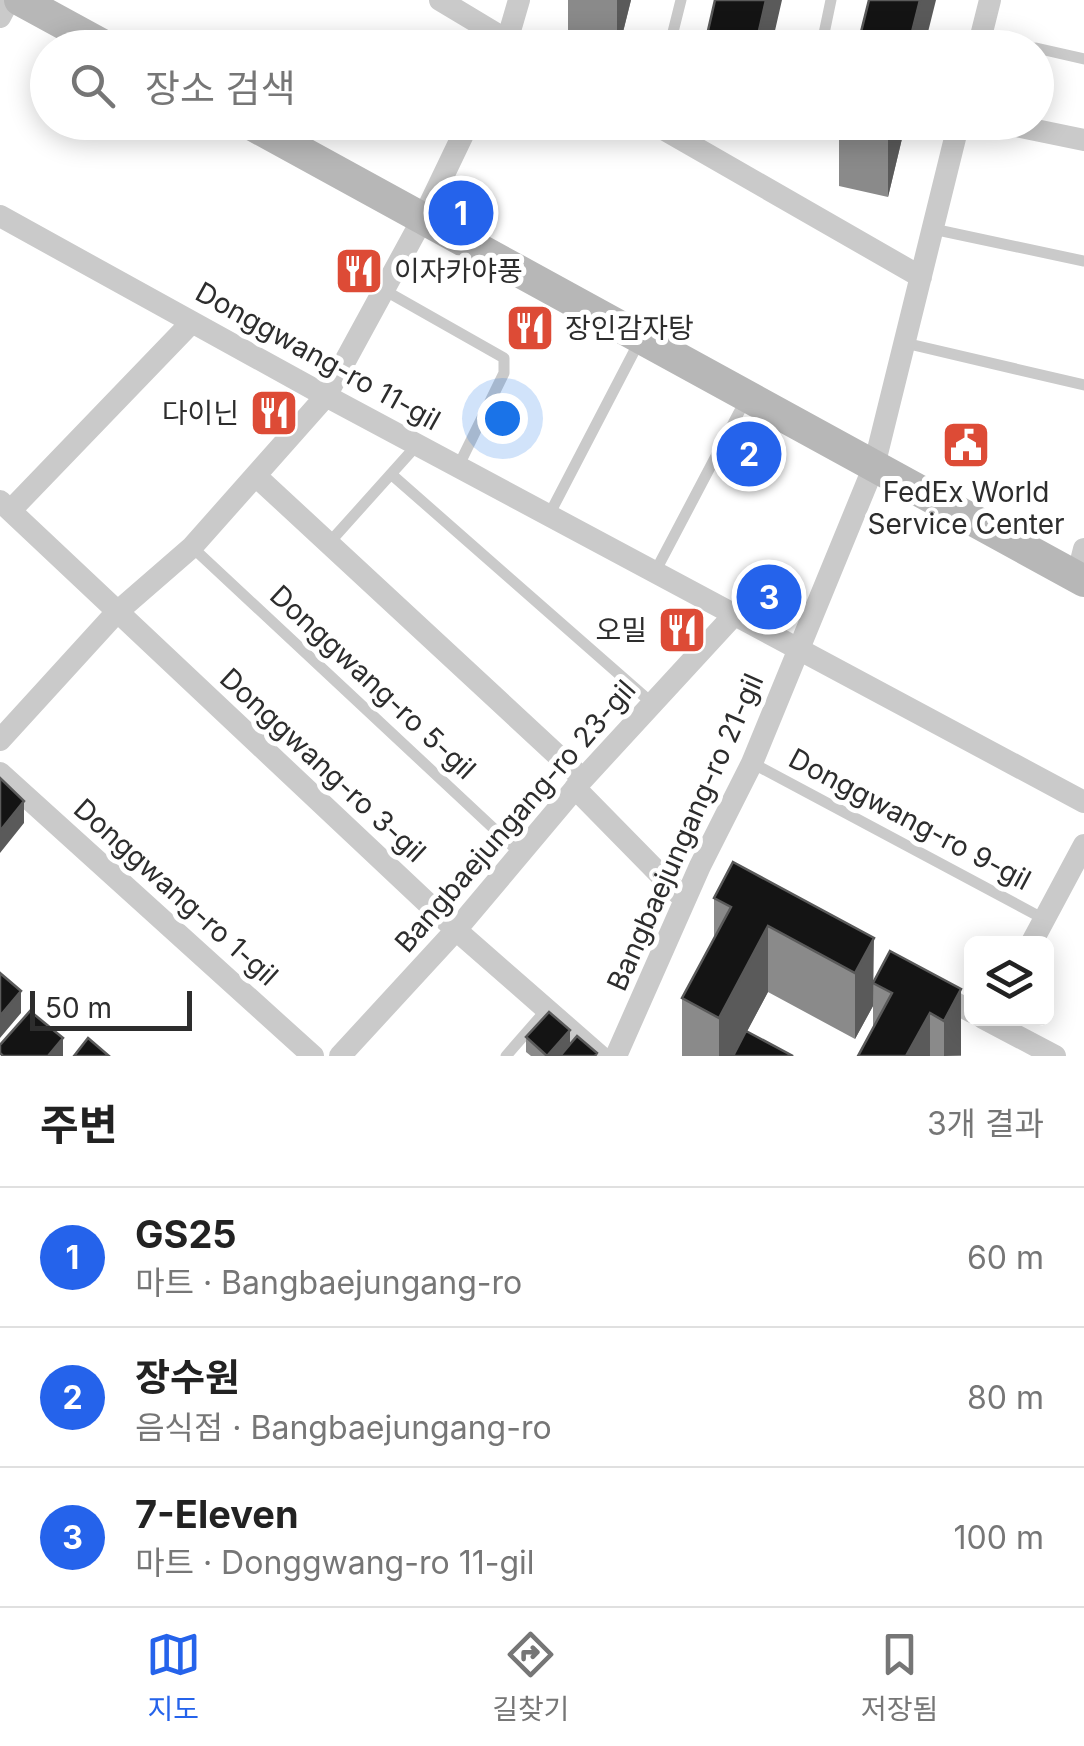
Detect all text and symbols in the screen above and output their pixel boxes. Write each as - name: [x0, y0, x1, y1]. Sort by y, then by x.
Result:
- search box: [30, 30, 1054, 140]
- icon: search: [65, 58, 120, 113]
- text: 장소 검색: [145, 65, 296, 111]
- pin: 1: [428, 176, 494, 250]
- restaurant icon: 이자카야풍: [333, 245, 385, 297]
- place label: 이자카야풍: [394, 254, 523, 288]
- street label: Donggwang-ro 11-gil: [190, 275, 446, 437]
- restaurant icon: 장인감자탕: [504, 302, 556, 354]
- place label: 장인감자탕: [565, 311, 694, 345]
- restaurant icon: 다이닌: [248, 387, 300, 439]
- your location: [477, 393, 528, 444]
- place label: 다이닌: [162, 396, 239, 430]
- pin: 2: [716, 416, 782, 492]
- public building icon: FedEx World Service Center: [940, 419, 992, 471]
- place label: FedEx World Service Center: [867, 475, 1065, 541]
- pin: 3: [736, 560, 802, 634]
- street label: Donggwang-ro 5-gil: [263, 578, 483, 786]
- restaurant icon: 오밀: [656, 604, 708, 656]
- place label: 오밀: [595, 613, 647, 647]
- street label: Donggwang-ro 3-gil: [213, 661, 433, 869]
- street label: Bangbaejungang-ro 21-gil: [600, 668, 770, 996]
- street label: Bangbaejungang-ro 23-gil: [388, 673, 642, 959]
- street label: Donggwang-ro 9-gil: [783, 741, 1037, 897]
- street label: Donggwang-ro 1-gil: [67, 791, 285, 993]
- map controls: [964, 936, 1054, 1026]
- button: layers: [964, 936, 1054, 1026]
- scale bar: [30, 986, 192, 1030]
- text: 50 m: [45, 991, 112, 1025]
- text: 주변: [40, 1099, 117, 1150]
- text: 3개 결과: [927, 1104, 1044, 1143]
- text: GS25: [135, 1211, 237, 1257]
- text: 1: [66, 1238, 79, 1277]
- text: 60 m: [967, 1238, 1044, 1277]
- text: 마트 · Bangbaejungang-ro: [135, 1263, 522, 1302]
- text: 장수원: [135, 1354, 240, 1400]
- text: 2: [62, 1378, 83, 1417]
- text: 80 m: [967, 1378, 1044, 1417]
- text: 음식점 · Bangbaejungang-ro: [135, 1408, 552, 1447]
- text: 7-Eleven: [135, 1491, 299, 1537]
- text: 3: [62, 1518, 83, 1557]
- text: 100 m: [954, 1518, 1044, 1557]
- text: 마트 · Donggwang-ro 11-gil: [135, 1543, 535, 1582]
- tab: 지도: [146, 1627, 201, 1727]
- tab: 길찾기: [492, 1627, 569, 1727]
- tab: 저장됨: [861, 1627, 938, 1727]

